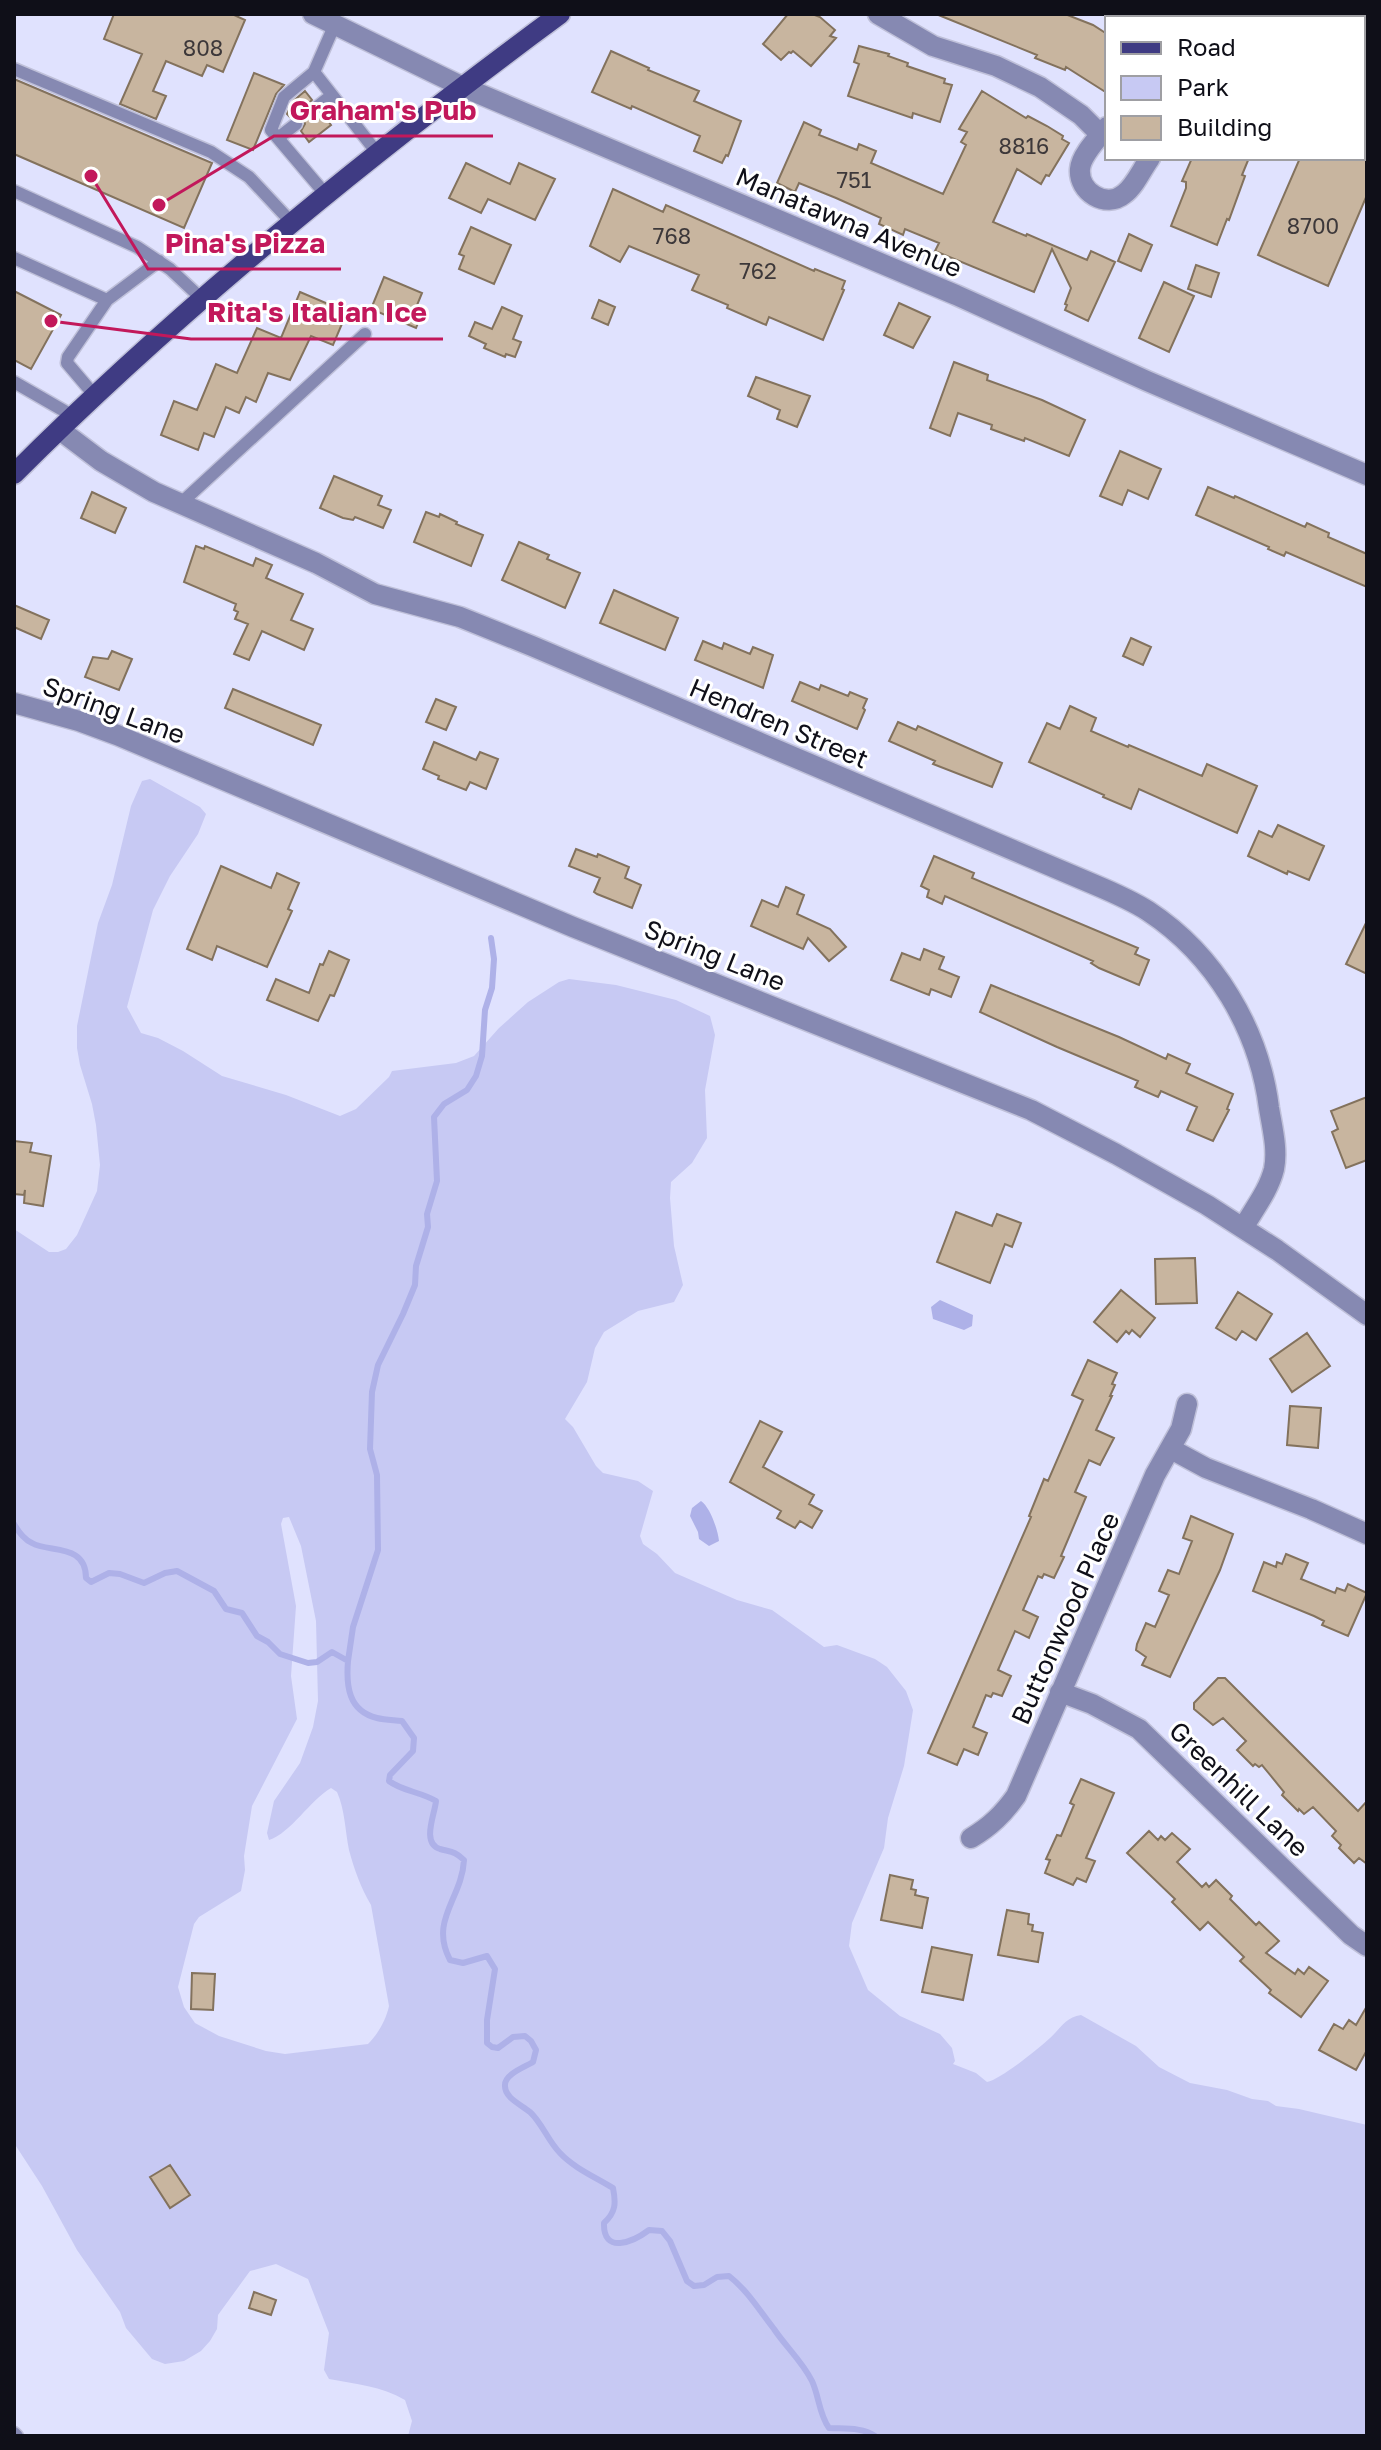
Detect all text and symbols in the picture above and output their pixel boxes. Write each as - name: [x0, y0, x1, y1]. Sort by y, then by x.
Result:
- legend: [1105, 16, 1365, 160]
- text: Road: [1177, 32, 1236, 61]
- house number: 808: [183, 34, 223, 61]
- text: Park: [1177, 72, 1229, 101]
- callout: Graham's Pub: [274, 84, 493, 136]
- text: Graham's Pub: [290, 93, 476, 126]
- text: Building: [1177, 112, 1272, 141]
- house number: 8816: [999, 132, 1049, 159]
- street label: Manatawna Avenue: [731, 160, 967, 284]
- house number: 751: [836, 166, 872, 193]
- house number: 8700: [1287, 212, 1339, 239]
- callout: Pina's Pizza: [148, 217, 341, 269]
- house number: 768: [653, 222, 691, 249]
- text: Pina's Pizza: [165, 226, 325, 259]
- house number: 762: [739, 257, 777, 284]
- callout: Rita's Italian Ice: [191, 287, 443, 339]
- text: Rita's Italian Ice: [207, 295, 427, 328]
- street label: Spring Lane: [39, 670, 189, 750]
- street label: Hendren Street: [685, 671, 873, 775]
- street label: Spring Lane: [640, 913, 790, 997]
- street label: Buttonwood Place: [1004, 1507, 1126, 1729]
- street label: Greenhill Lane: [1163, 1715, 1315, 1863]

